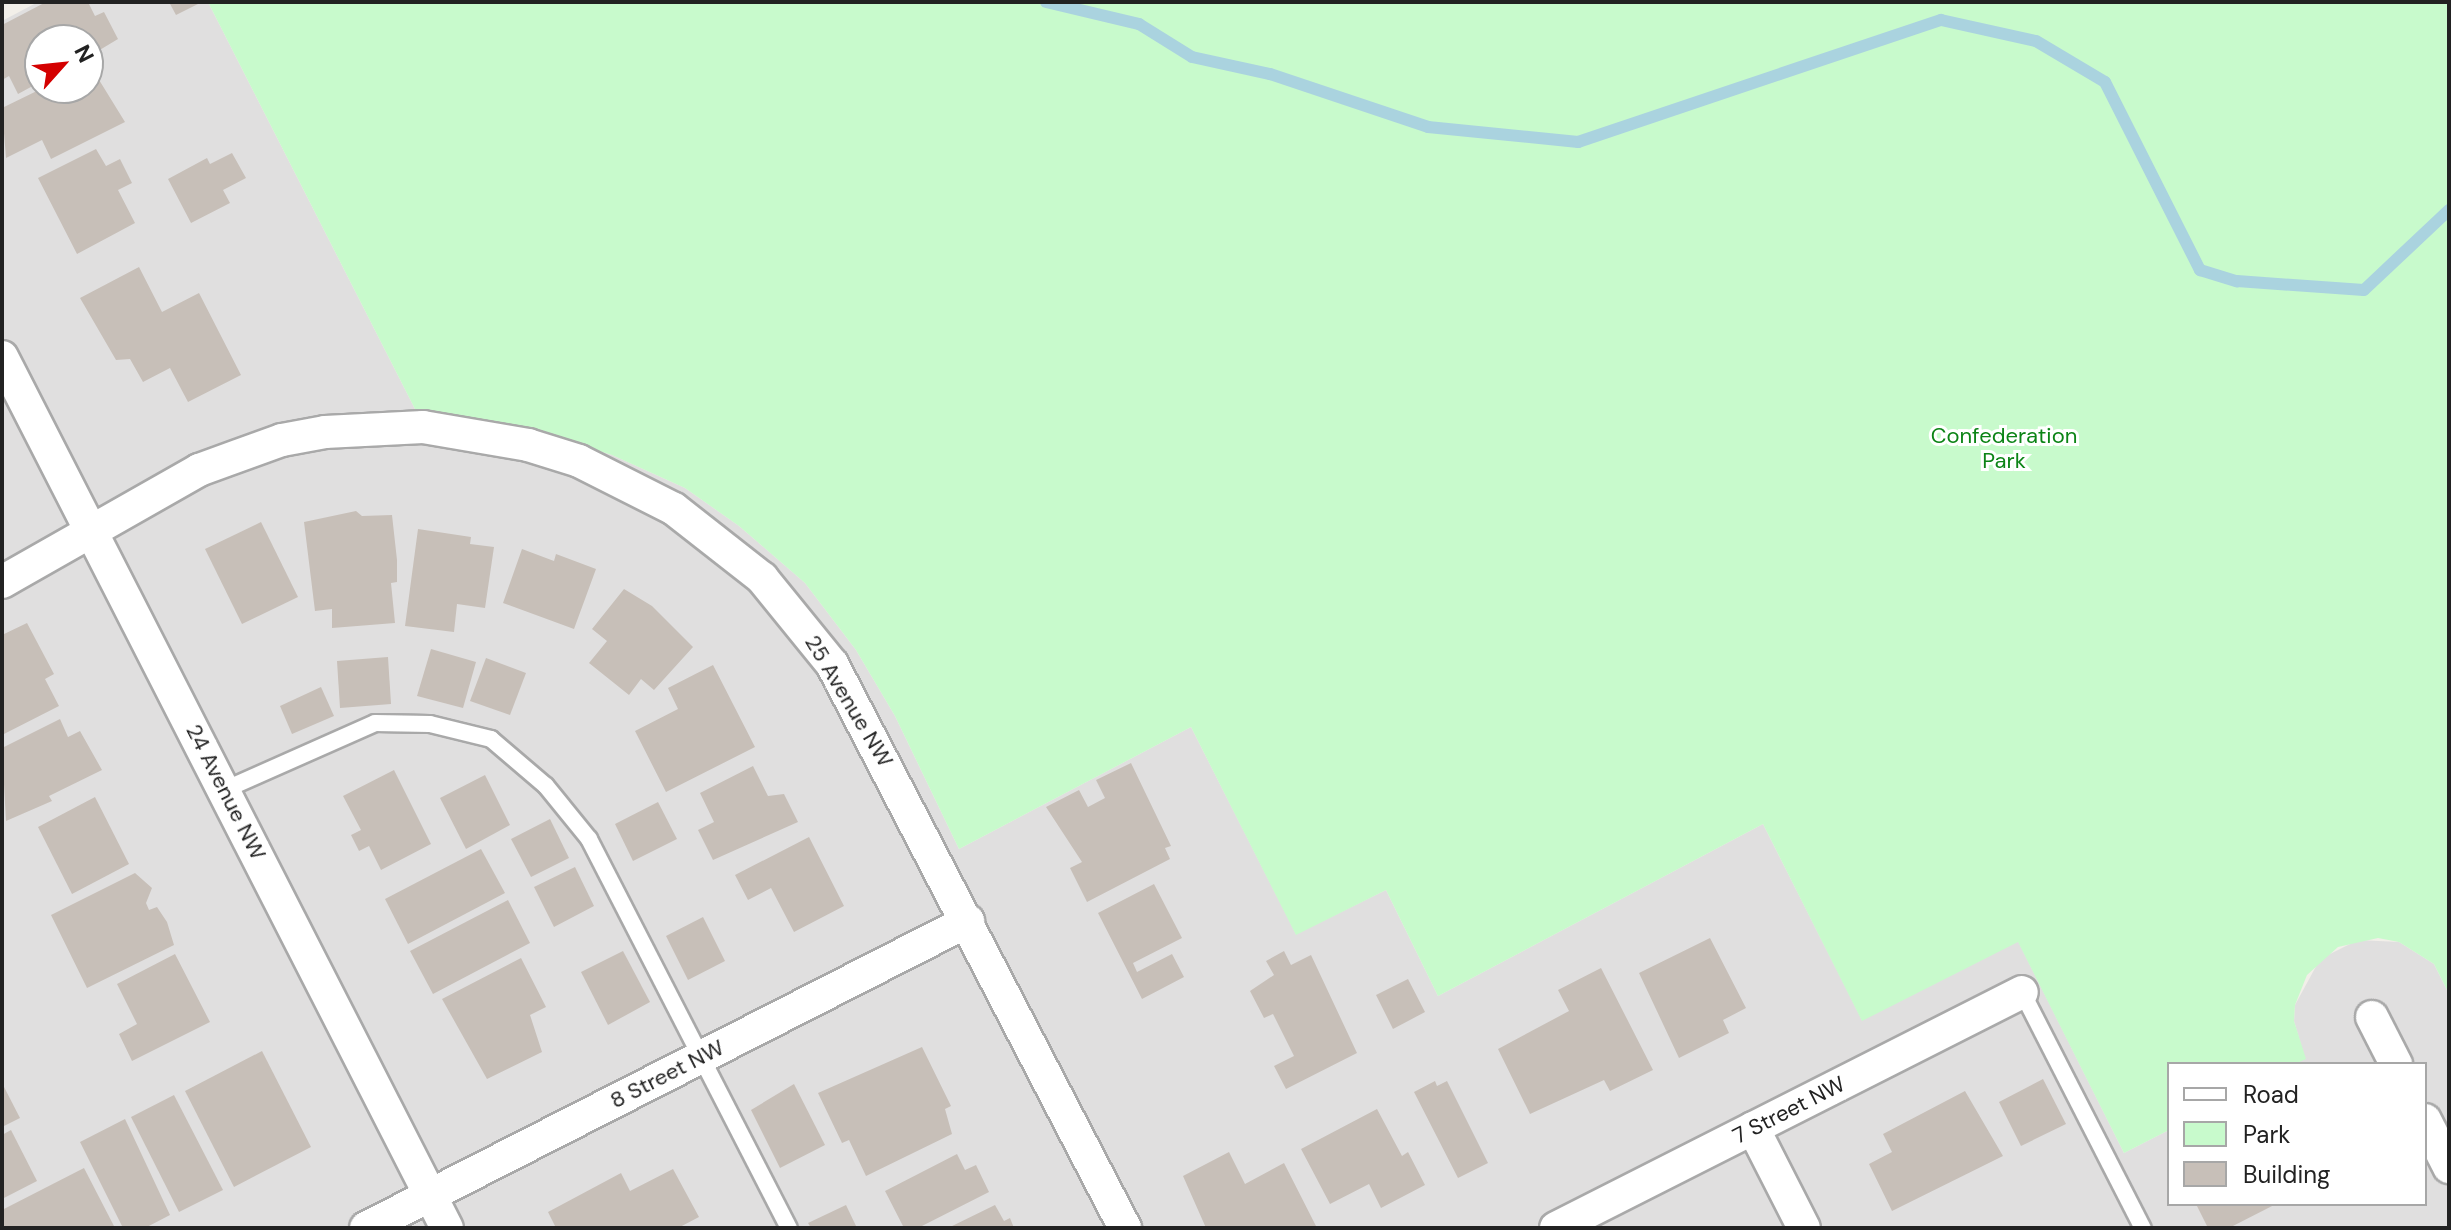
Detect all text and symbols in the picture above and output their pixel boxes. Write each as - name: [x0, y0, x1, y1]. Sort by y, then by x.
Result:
- north arrow: [24, 24, 104, 104]
- text: N: [67, 40, 101, 68]
- park label: Confederation Park: [1931, 422, 2077, 474]
- street label: 25 Avenue NW: [799, 630, 899, 772]
- street label: 24 Avenue NW: [181, 720, 271, 864]
- street label: 8 Street NW: [606, 1034, 728, 1114]
- legend: [2167, 1062, 2427, 1206]
- street label: 7 Street NW: [1729, 1070, 1849, 1150]
- text: Road: [2243, 1079, 2299, 1110]
- text: Park: [2243, 1119, 2290, 1150]
- text: Building: [2243, 1159, 2330, 1190]

